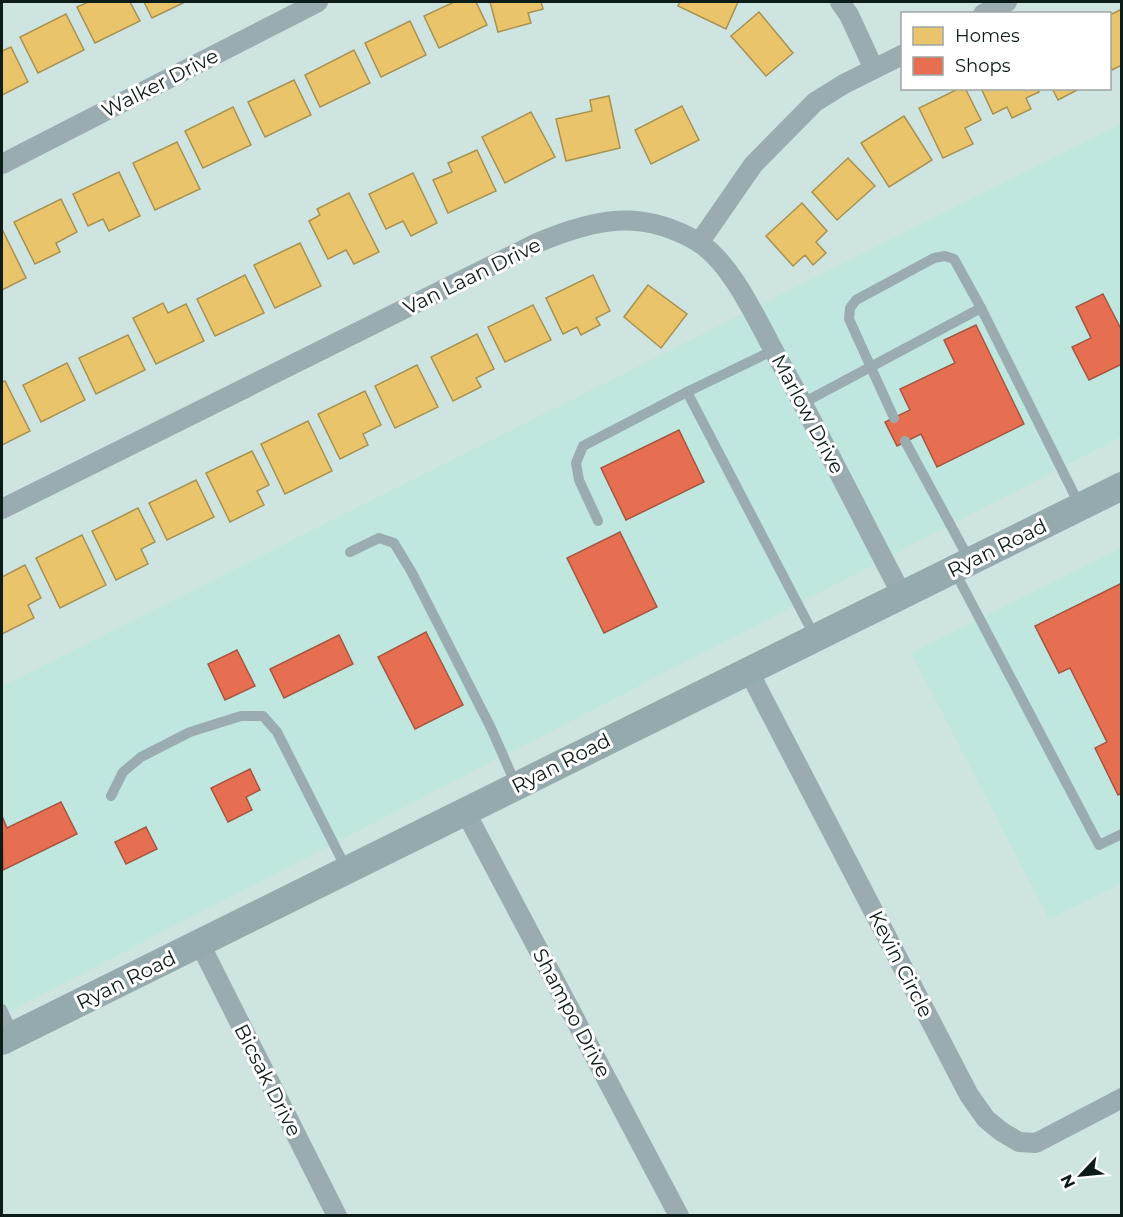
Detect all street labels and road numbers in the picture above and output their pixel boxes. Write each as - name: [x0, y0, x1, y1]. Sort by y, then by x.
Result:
- street label: Walker Drive: [98, 43, 222, 123]
- street label: Van Laan Drive: [399, 232, 545, 320]
- street label: Marlow Drive: [767, 350, 849, 478]
- street label: Ryan Road: [943, 514, 1051, 582]
- street label: Ryan Road: [508, 728, 614, 798]
- street label: Kevin Circle: [864, 907, 938, 1021]
- street label: Shampo Drive: [528, 944, 616, 1082]
- street label: Ryan Road: [72, 946, 180, 1014]
- street label: Bicsak Drive: [229, 1020, 307, 1140]

